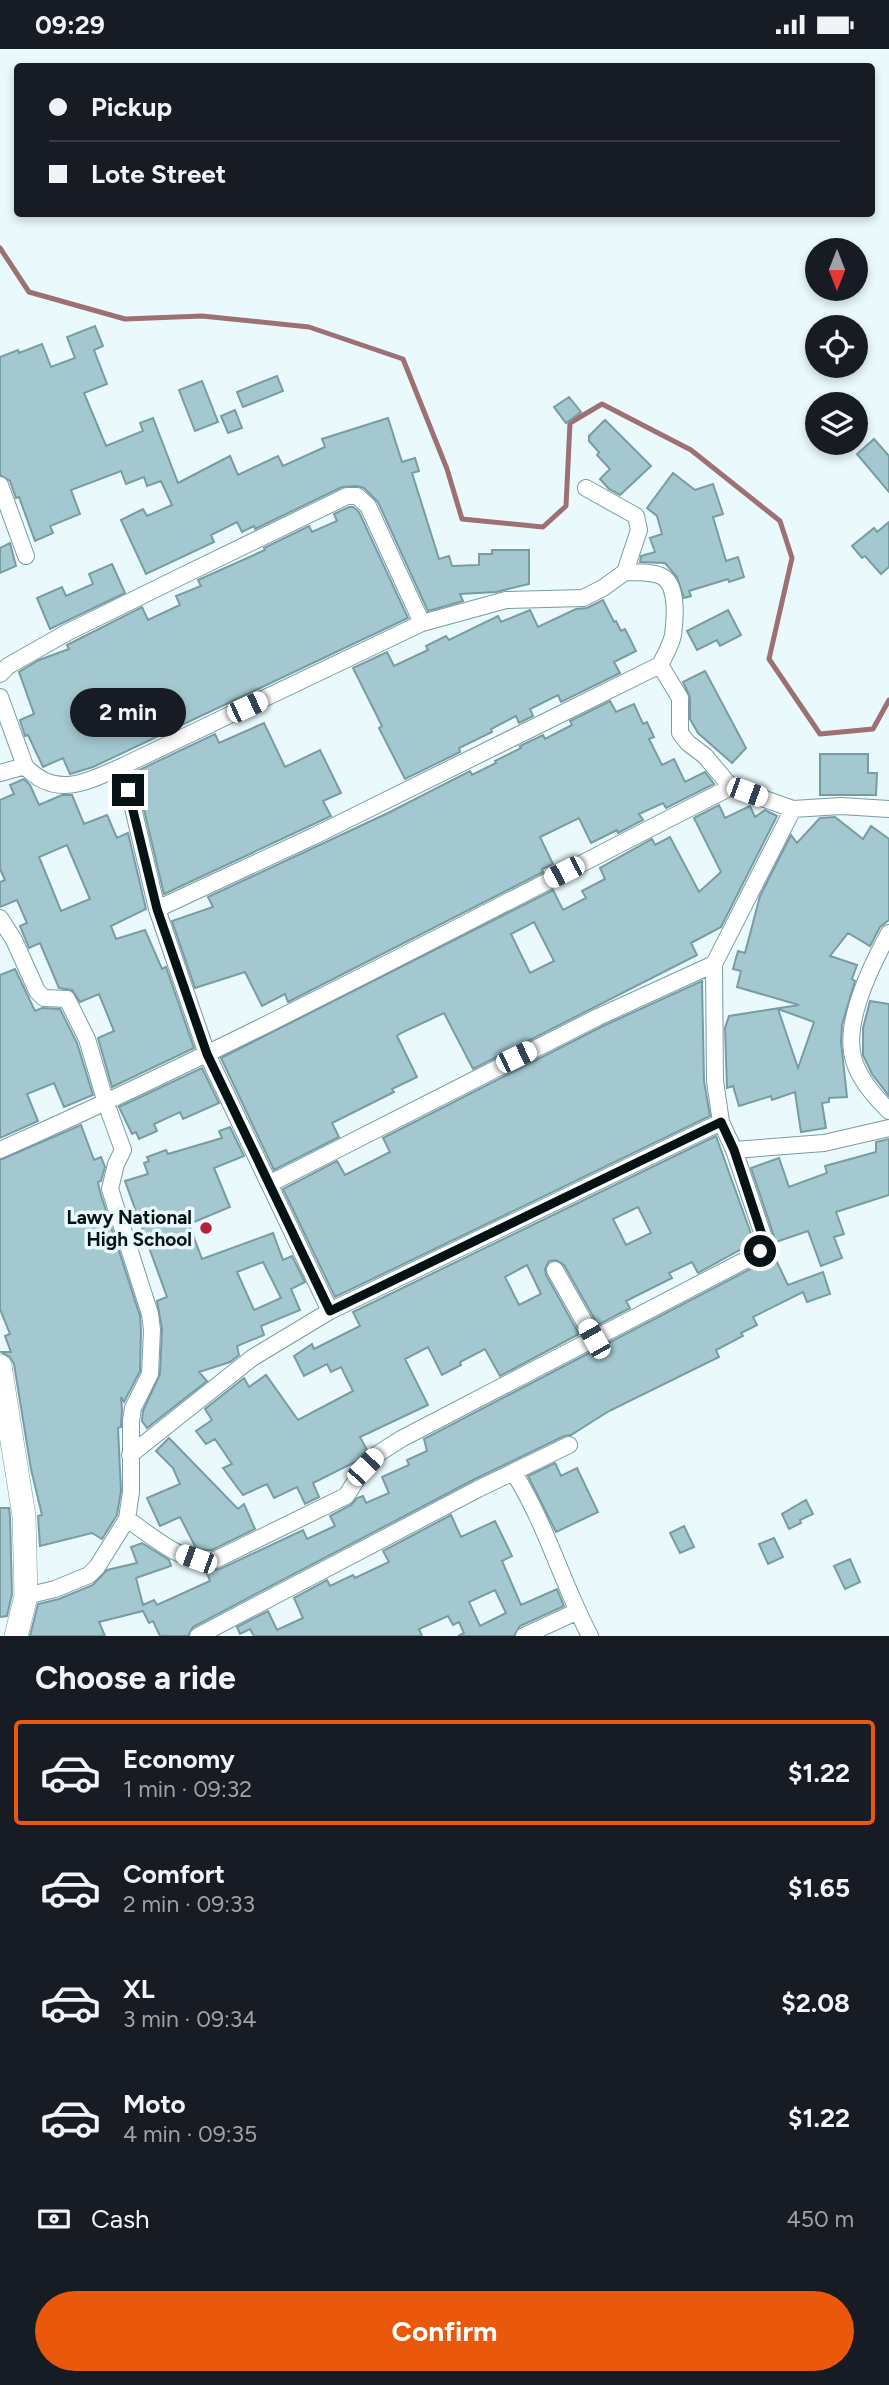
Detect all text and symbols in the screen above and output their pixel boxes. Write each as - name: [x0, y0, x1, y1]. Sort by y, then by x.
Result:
- text: 09:29: [35, 9, 105, 41]
- text: Pickup: [91, 91, 172, 123]
- text: Lote Street: [91, 158, 226, 190]
- north arrow: [805, 238, 868, 301]
- map controls: [805, 238, 868, 455]
- button: locate: [805, 315, 868, 378]
- button: layers: [805, 392, 868, 455]
- callout: 2 min: [70, 689, 186, 737]
- car: [224, 689, 271, 725]
- text: 2 min: [99, 698, 157, 726]
- route end: [112, 774, 144, 806]
- car: [724, 775, 771, 809]
- car: [541, 853, 588, 891]
- car: [493, 1038, 540, 1076]
- place label: Lawy National High School: [67, 1206, 192, 1251]
- marker: Lawy National High School: [198, 1220, 214, 1236]
- route start: [744, 1235, 776, 1267]
- car: [575, 1316, 614, 1362]
- car: [343, 1444, 388, 1490]
- car: [173, 1542, 220, 1576]
- text: Choose a ride: [35, 1659, 236, 1697]
- icon: car: [39, 1741, 102, 1804]
- text: Economy: [123, 1743, 235, 1775]
- text: $1.22: [788, 1757, 850, 1789]
- text: 1 min · 09:32: [123, 1775, 252, 1803]
- icon: car: [39, 1856, 102, 1919]
- text: Comfort: [123, 1858, 225, 1890]
- text: $1.65: [788, 1872, 850, 1904]
- text: 2 min · 09:33: [123, 1890, 255, 1918]
- icon: car: [39, 1971, 102, 2034]
- text: XL: [123, 1973, 155, 2005]
- text: $2.08: [781, 1987, 850, 2019]
- text: 3 min · 09:34: [123, 2005, 257, 2033]
- icon: car: [39, 2086, 102, 2149]
- text: Moto: [123, 2088, 186, 2120]
- text: $1.22: [788, 2102, 850, 2134]
- text: 4 min · 09:35: [123, 2120, 257, 2148]
- icon: cash: [35, 2200, 73, 2238]
- text: Cash: [91, 2203, 150, 2235]
- text: 450 m: [786, 2205, 854, 2233]
- button: Confirm: [35, 2291, 854, 2371]

